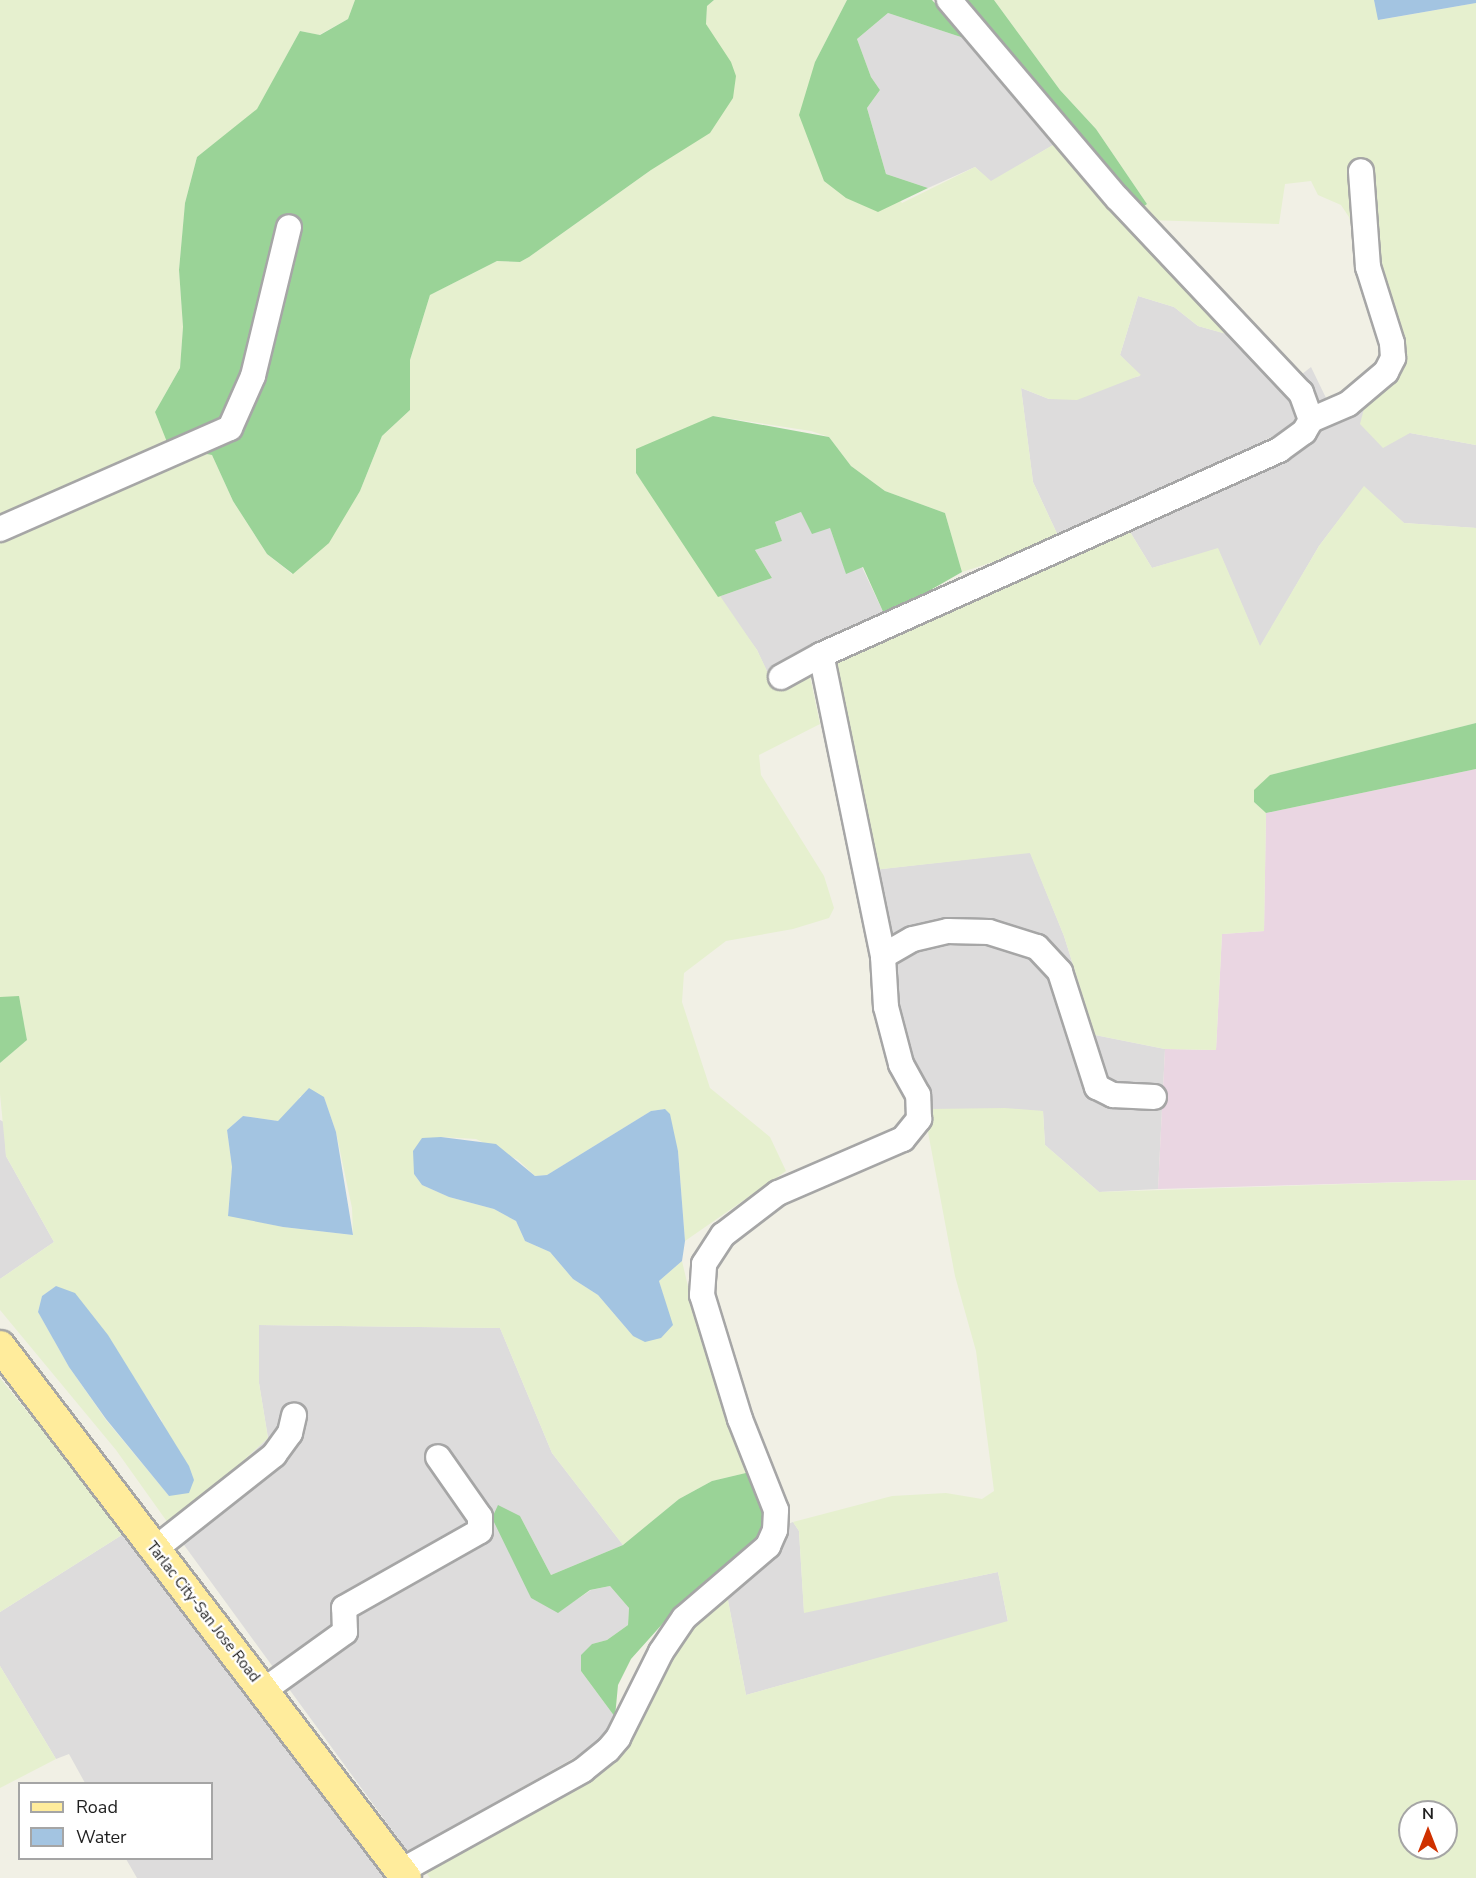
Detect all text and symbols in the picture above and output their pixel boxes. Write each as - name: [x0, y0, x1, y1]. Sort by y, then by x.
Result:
- street label: Tarlac City-San Jose Road: [142, 1538, 264, 1686]
- legend: [18, 1782, 213, 1860]
- text: Road: [76, 1795, 118, 1819]
- north arrow: [1398, 1800, 1458, 1860]
- text: N: [1422, 1803, 1434, 1825]
- text: Water: [76, 1825, 127, 1849]

